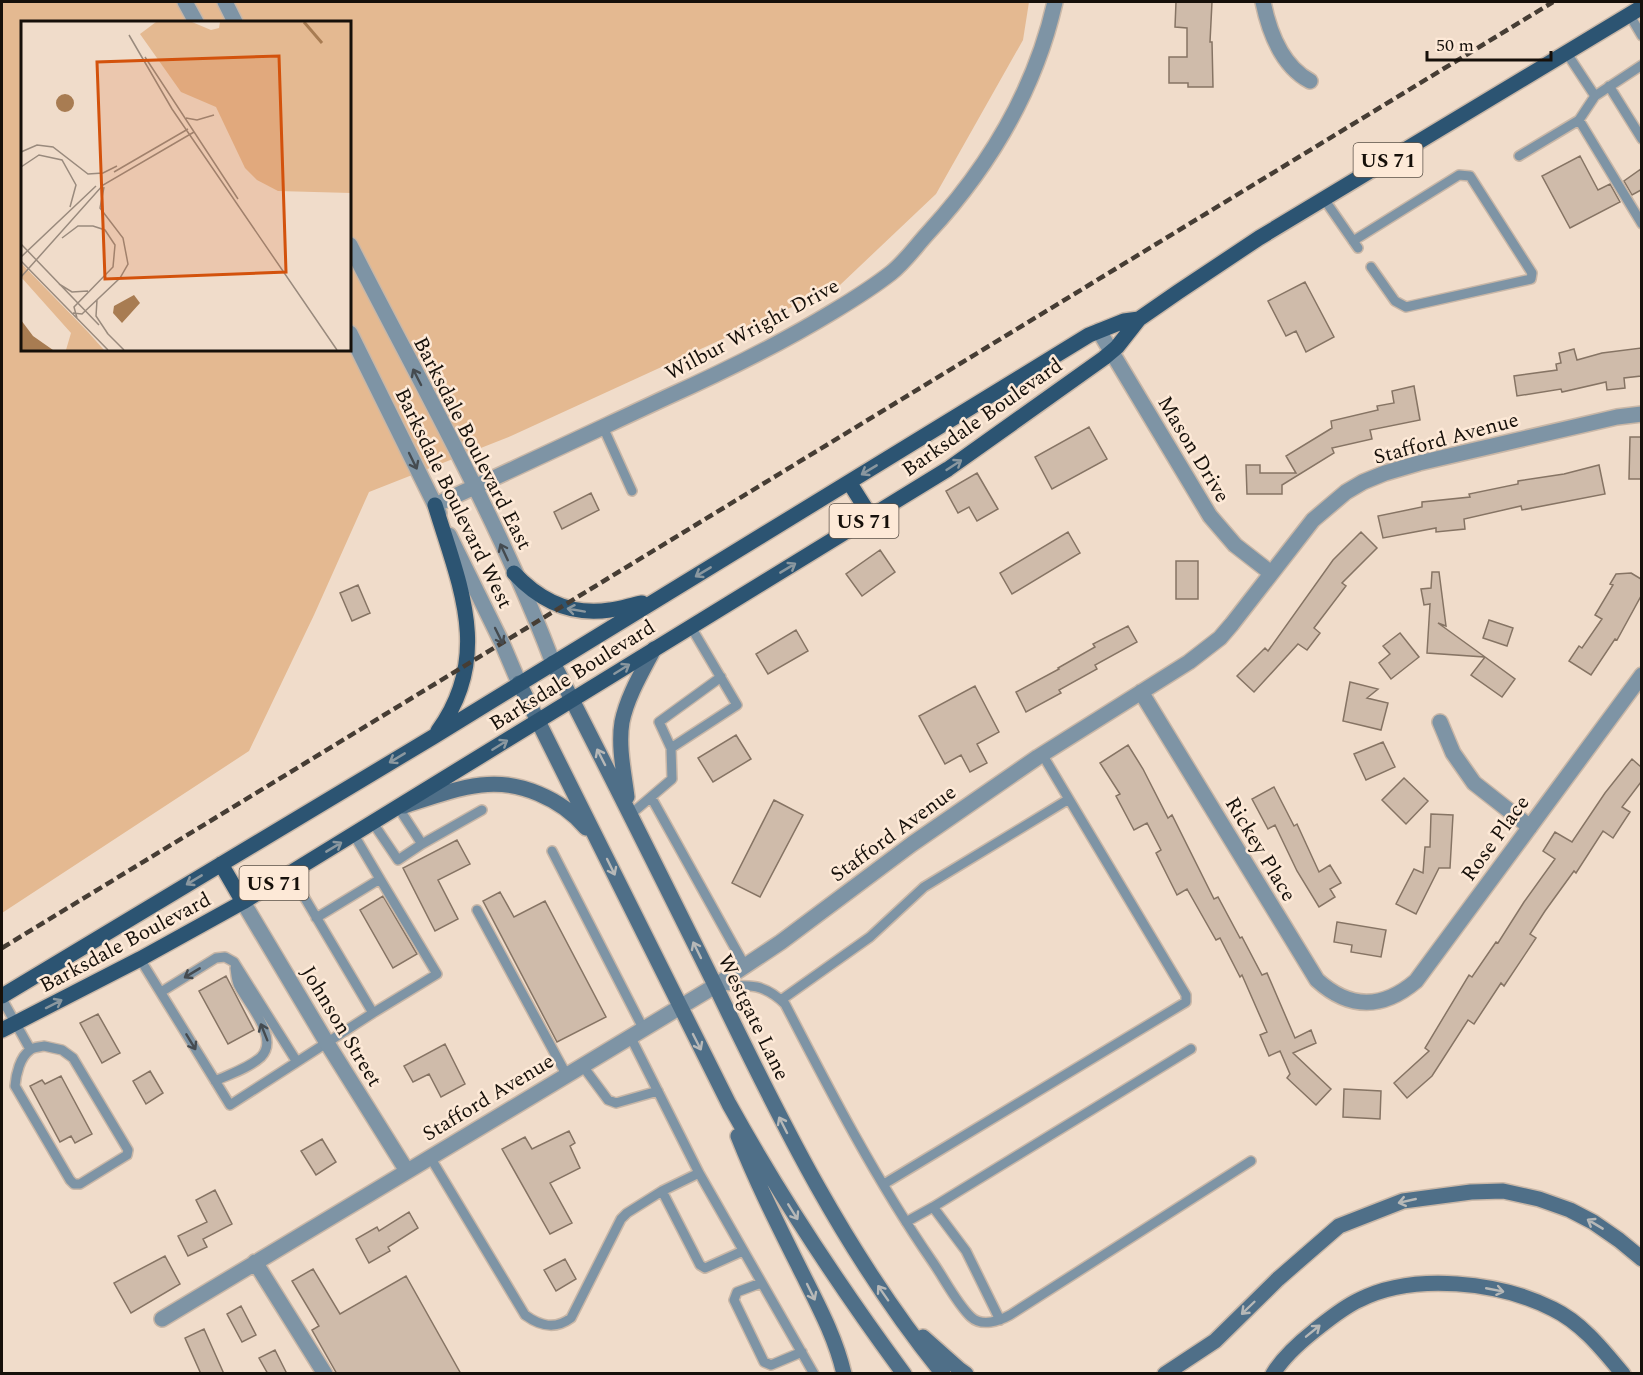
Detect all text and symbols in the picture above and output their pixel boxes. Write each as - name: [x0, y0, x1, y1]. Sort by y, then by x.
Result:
- inset map: [21, 21, 351, 351]
- scale bar: [1427, 24, 1552, 62]
- text: 50 m: [1436, 32, 1474, 59]
- road number: US 71: [1354, 143, 1422, 177]
- street label: Wilbur Wright Drive: [660, 270, 845, 389]
- street label: Barksdale Boulevard East: [404, 331, 540, 556]
- street label: Barksdale Boulevard: [895, 350, 1070, 485]
- one-way arrow: [411, 369, 423, 387]
- street label: Barksdale Boulevard West: [386, 383, 521, 614]
- street label: Mason Drive: [1149, 390, 1238, 509]
- street label: Stafford Avenue: [1370, 404, 1522, 474]
- one-way arrow: [407, 451, 419, 469]
- one-way arrow: [945, 459, 962, 471]
- one-way arrow: [861, 465, 878, 477]
- road number: US 71: [830, 504, 898, 538]
- one-way arrow: [498, 543, 510, 561]
- one-way arrow: [779, 561, 796, 573]
- one-way arrow: [695, 566, 712, 578]
- one-way arrow: [567, 604, 586, 615]
- street label: Barksdale Boulevard: [483, 612, 662, 740]
- one-way arrow: [493, 626, 505, 644]
- one-way arrow: [613, 663, 630, 675]
- one-way arrow: [491, 738, 508, 750]
- one-way arrow: [595, 748, 606, 766]
- one-way arrow: [389, 752, 406, 764]
- street label: Stafford Avenue: [824, 777, 963, 891]
- street label: Rose Place: [1454, 789, 1538, 888]
- street label: Rickey Place: [1216, 791, 1304, 908]
- one-way arrow: [325, 841, 342, 853]
- one-way arrow: [606, 858, 617, 876]
- road number: US 71: [240, 866, 308, 900]
- one-way arrow: [186, 875, 203, 887]
- street label: Barksdale Boulevard: [34, 884, 217, 1002]
- one-way arrow: [691, 942, 703, 960]
- street label: Westgate Lane: [709, 949, 798, 1086]
- street label: Johnson Street: [292, 960, 390, 1093]
- one-way arrow: [184, 967, 201, 979]
- one-way arrow: [44, 997, 62, 1009]
- one-way arrow: [258, 1023, 269, 1042]
- one-way arrow: [186, 1033, 198, 1050]
- one-way arrow: [692, 1033, 704, 1051]
- street label: Stafford Avenue: [416, 1046, 561, 1150]
- one-way arrow: [777, 1117, 789, 1135]
- one-way arrow: [1398, 1195, 1417, 1207]
- one-way arrow: [787, 1203, 799, 1220]
- one-way arrow: [1587, 1218, 1604, 1230]
- one-way arrow: [806, 1283, 818, 1301]
- one-way arrow: [877, 1285, 889, 1302]
- one-way arrow: [1485, 1285, 1505, 1296]
- one-way arrow: [1241, 1301, 1256, 1315]
- one-way arrow: [1305, 1325, 1321, 1338]

